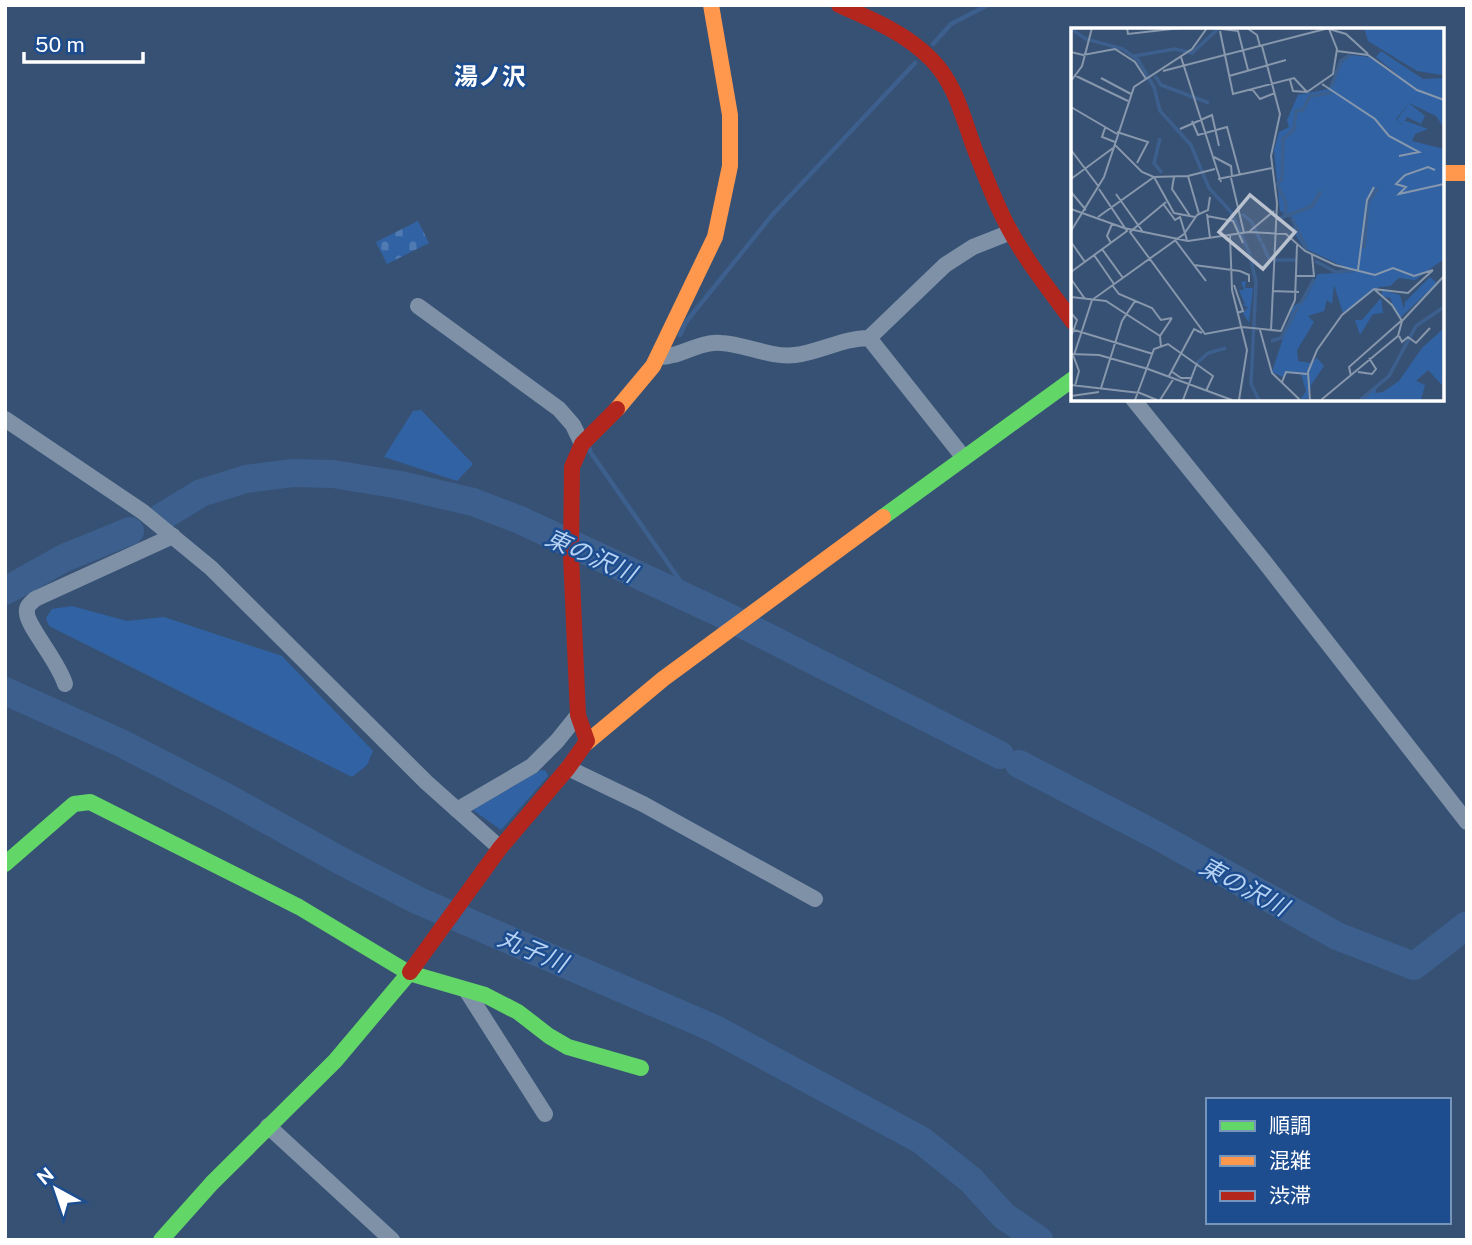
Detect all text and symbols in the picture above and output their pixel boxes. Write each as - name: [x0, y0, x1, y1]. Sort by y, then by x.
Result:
- scale bar: [24, 21, 144, 65]
- inset map: [1071, 28, 1444, 401]
- text: 50 m: [35, 32, 85, 57]
- district label: 湯ノ沢: [454, 62, 526, 90]
- water label: 東の沢川: [541, 523, 643, 589]
- water label: 東の沢川: [1195, 851, 1296, 922]
- water label: 丸子川: [494, 923, 574, 978]
- legend: [1206, 1098, 1451, 1224]
- text: 順調: [1269, 1113, 1311, 1138]
- text: 混雑: [1269, 1148, 1311, 1173]
- north arrow: [21, 1154, 91, 1224]
- text: N: [32, 1163, 58, 1189]
- text: 渋滞: [1269, 1183, 1311, 1208]

